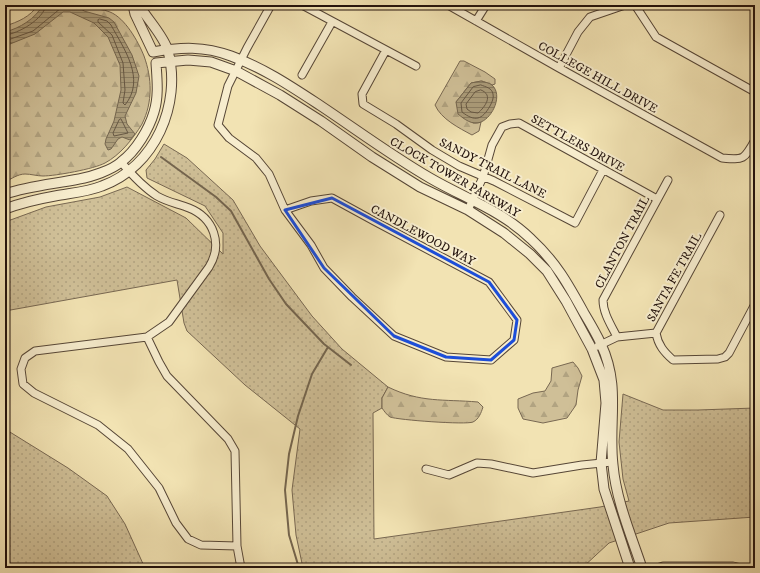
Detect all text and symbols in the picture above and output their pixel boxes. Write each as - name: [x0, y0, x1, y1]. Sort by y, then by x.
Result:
- street label: COLLEGE HILL DRIVE: [535, 38, 661, 117]
- street label: SETTLERS DRIVE: [528, 111, 628, 176]
- street label: CLOCK TOWER PARKWAY: [387, 134, 523, 221]
- street label: SANDY TRAIL LANE: [437, 135, 549, 202]
- street label: CLANTON TRAIL: [592, 193, 653, 291]
- street label: CANDLEWOOD WAY: [368, 202, 478, 270]
- street label: SANTA FE TRAIL: [644, 230, 705, 324]

